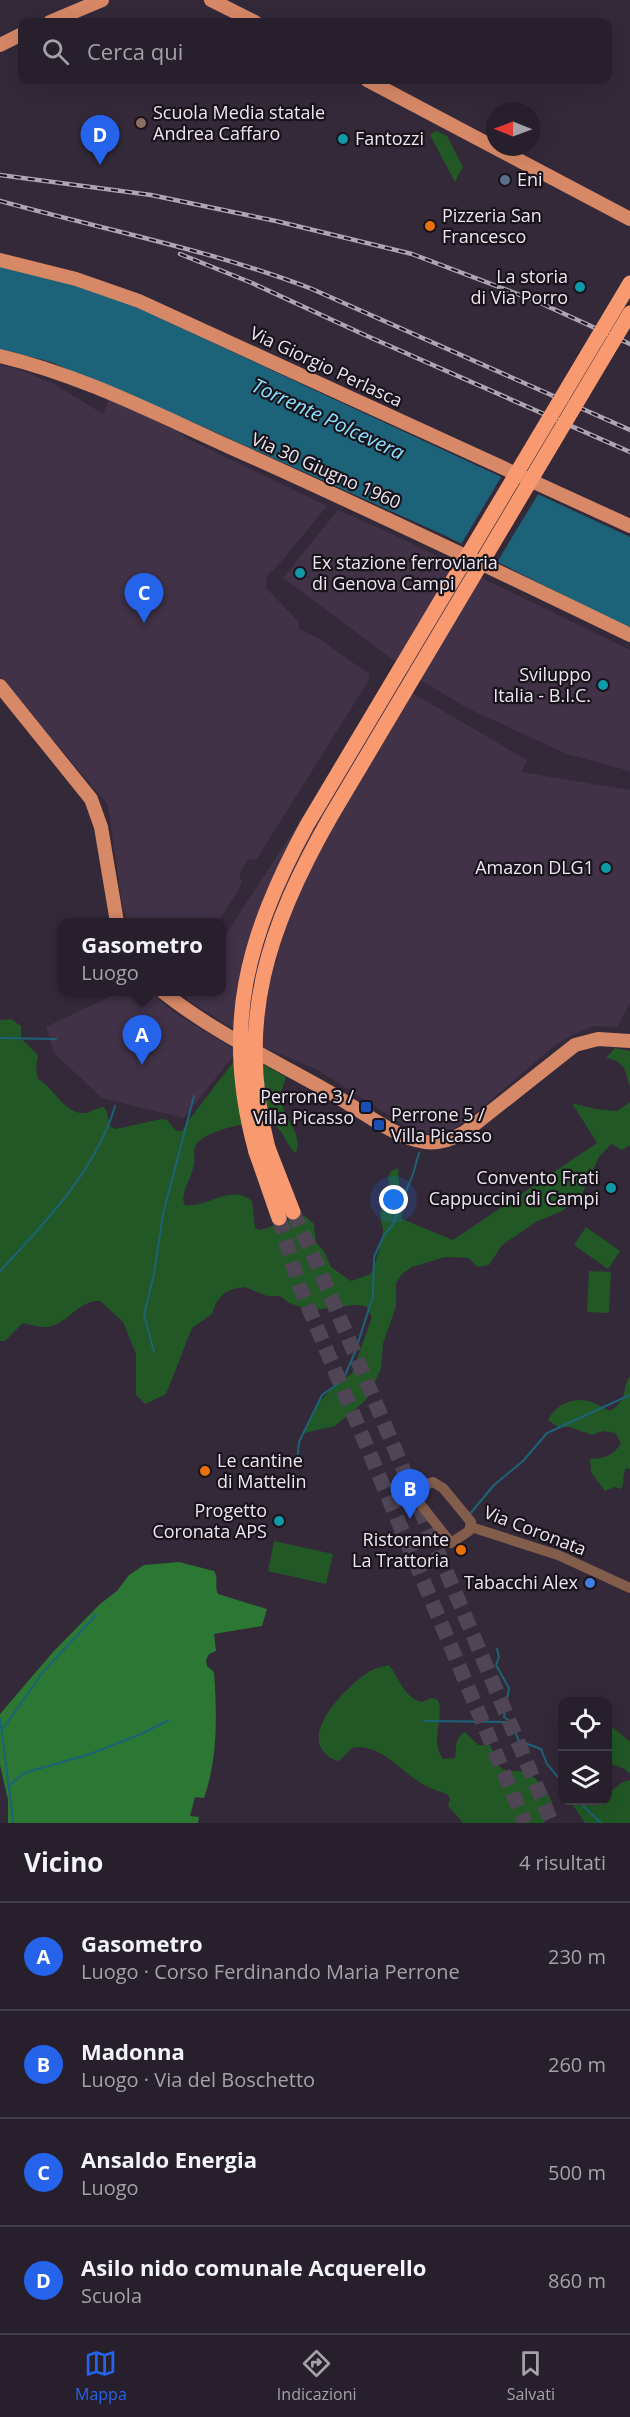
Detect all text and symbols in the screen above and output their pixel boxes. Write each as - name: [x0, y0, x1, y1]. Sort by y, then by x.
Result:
- search box: [18, 18, 612, 84]
- icon: search: [39, 35, 72, 68]
- text: Cerca qui: [87, 36, 183, 66]
- place label: Scuola Media statale Andrea Caffaro: [153, 100, 325, 145]
- north arrow: [486, 102, 540, 156]
- pin: D: [80, 116, 120, 165]
- marker: Scuola Media statale Andrea Caffaro: [134, 116, 148, 130]
- place label: Fantozzi: [355, 126, 424, 150]
- marker: Fantozzi: [336, 132, 350, 146]
- place label: Eni: [517, 167, 543, 191]
- marker: Eni: [498, 173, 512, 187]
- place label: Pizzeria San Francesco: [442, 203, 542, 248]
- marker: Pizzeria San Francesco: [423, 219, 437, 233]
- place label: La storia di Via Porro: [471, 264, 568, 309]
- marker: La storia di Via Porro: [573, 280, 587, 294]
- street label: Via Giorgio Perlasca: [246, 320, 407, 412]
- water label: Torrente Polcevera: [248, 371, 409, 466]
- street label: Via 30 Giugno 1960: [248, 426, 405, 514]
- place label: Ex stazione ferroviaria di Genova Campi: [312, 550, 498, 595]
- marker: Ex stazione ferroviaria di Genova Campi: [293, 566, 307, 580]
- pin: C: [124, 574, 164, 623]
- place label: Sviluppo Italia - B.I.C.: [493, 662, 591, 707]
- marker: Sviluppo Italia - B.I.C.: [596, 678, 610, 692]
- place label: Amazon DLG1: [475, 855, 594, 879]
- marker: Amazon DLG1: [599, 861, 613, 875]
- popup: [58, 918, 226, 996]
- text: Gasometro: [81, 929, 203, 959]
- text: Luogo: [81, 959, 139, 986]
- pin: A: [122, 1016, 162, 1065]
- place label: Perrone 3 / Villa Picasso: [253, 1084, 354, 1129]
- marker: Perrone 3 / Villa Picasso: [359, 1100, 373, 1114]
- place label: Perrone 5 / Villa Picasso: [391, 1102, 492, 1147]
- marker: Perrone 5 / Villa Picasso: [372, 1118, 386, 1132]
- place label: Convento Frati Cappuccini di Campi: [429, 1165, 599, 1210]
- marker: Convento Frati Cappuccini di Campi: [604, 1181, 618, 1195]
- your location: [379, 1185, 408, 1214]
- place label: Le cantine di Mattelin: [217, 1448, 307, 1493]
- marker: Le cantine di Mattelin: [198, 1464, 212, 1478]
- pin: B: [390, 1470, 430, 1519]
- place label: Progetto Coronata APS: [152, 1498, 267, 1543]
- street label: Via Coronata: [481, 1500, 590, 1561]
- marker: Progetto Coronata APS: [272, 1514, 286, 1528]
- place label: Ristorante La Trattoria: [352, 1527, 449, 1572]
- marker: Ristorante La Trattoria: [454, 1543, 468, 1557]
- place label: Tabacchi Alex: [464, 1570, 579, 1594]
- marker: Tabacchi Alex: [583, 1576, 597, 1590]
- map controls: [558, 1697, 612, 1805]
- button: locate: [558, 1697, 612, 1751]
- button: layers: [558, 1751, 612, 1805]
- text: Vicino: [24, 1844, 103, 1880]
- text: 4 risultati: [519, 1849, 606, 1876]
- text: Gasometro: [81, 1928, 203, 1958]
- text: A: [37, 1943, 50, 1970]
- text: 230 m: [548, 1943, 606, 1970]
- text: Luogo · Corso Ferdinando Maria Perrone: [81, 1958, 460, 1985]
- text: Madonna: [81, 2036, 185, 2066]
- text: B: [37, 2051, 50, 2078]
- text: 260 m: [548, 2051, 606, 2078]
- text: Luogo · Via del Boschetto: [81, 2066, 315, 2093]
- text: Ansaldo Energia: [81, 2144, 257, 2174]
- text: C: [37, 2159, 50, 2186]
- text: 500 m: [548, 2159, 606, 2186]
- text: Luogo: [81, 2174, 139, 2201]
- text: Asilo nido comunale Acquerello: [81, 2252, 426, 2282]
- text: D: [36, 2267, 51, 2294]
- text: 860 m: [548, 2267, 606, 2294]
- text: Scuola: [81, 2282, 142, 2309]
- tab: Mappa: [75, 2347, 127, 2405]
- tab: Indicazioni: [277, 2347, 357, 2405]
- tab: Salvati: [507, 2347, 555, 2405]

